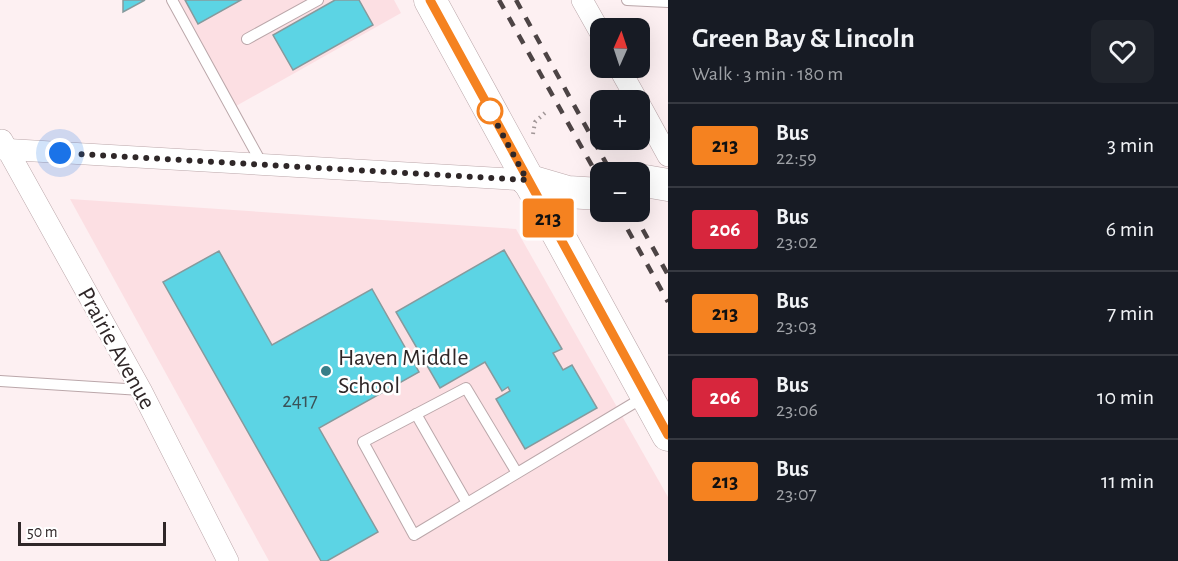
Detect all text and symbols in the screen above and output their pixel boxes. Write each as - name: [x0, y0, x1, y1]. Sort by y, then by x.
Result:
- north arrow: [590, 18, 650, 78]
- map controls: [590, 18, 650, 222]
- button: heart: [1091, 20, 1154, 83]
- text: Green Bay & Lincoln: [692, 25, 915, 53]
- text: Walk · 3 min · 180 m: [692, 64, 843, 84]
- button: +: [590, 90, 650, 150]
- unlabelled marker: [477, 98, 503, 124]
- text: Bus: [776, 122, 809, 144]
- text: 3 min: [1107, 134, 1154, 156]
- text: 213: [712, 135, 738, 156]
- your location: [45, 138, 75, 168]
- text: 22:59: [776, 148, 817, 168]
- button: −: [590, 162, 650, 222]
- line badge: 213: [514, 198, 582, 238]
- text: Bus: [776, 206, 809, 228]
- text: 213: [535, 208, 561, 229]
- text: 6 min: [1106, 218, 1154, 240]
- text: 206: [710, 219, 740, 240]
- text: 23:02: [776, 232, 818, 252]
- street label: Prairie Avenue: [73, 284, 159, 413]
- text: Bus: [776, 290, 809, 312]
- text: 7 min: [1107, 302, 1154, 324]
- text: 213: [712, 303, 738, 324]
- text: 23:03: [776, 316, 817, 336]
- place label: Haven Middle School: [338, 346, 469, 398]
- marker: Haven Middle School: [319, 364, 333, 378]
- text: Bus: [776, 374, 809, 396]
- text: 10 min: [1097, 386, 1154, 408]
- text: 206: [710, 387, 740, 408]
- house number: 2417: [282, 390, 318, 411]
- text: 23:06: [776, 400, 818, 420]
- text: Bus: [776, 458, 809, 480]
- text: 11 min: [1101, 470, 1154, 492]
- text: 213: [712, 471, 738, 492]
- text: 23:07: [776, 484, 817, 504]
- scale bar: [18, 519, 166, 546]
- text: 50 m: [27, 524, 58, 540]

